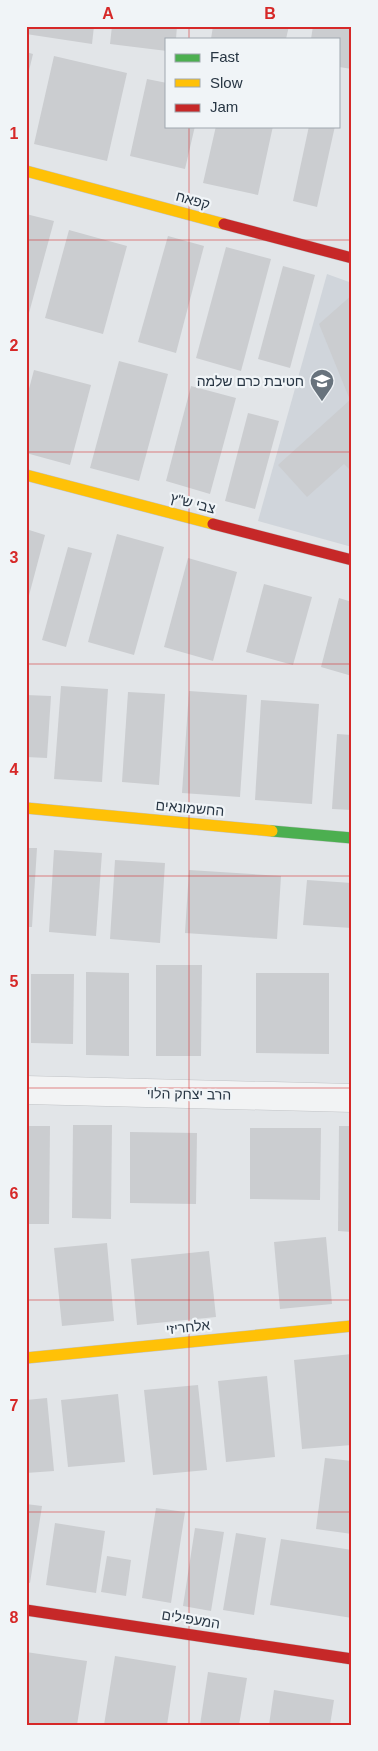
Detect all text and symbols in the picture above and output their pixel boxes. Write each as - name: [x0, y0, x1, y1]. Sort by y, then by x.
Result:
- text: A: [102, 5, 114, 22]
- text: B: [264, 5, 276, 22]
- legend: [165, 38, 340, 128]
- text: Fast: [210, 48, 240, 65]
- text: Slow: [210, 74, 243, 91]
- text: Jam: [210, 98, 238, 115]
- text: 1: [10, 125, 19, 142]
- street label: קפאח: [174, 188, 212, 212]
- text: 2: [10, 337, 19, 354]
- school or university icon: חטיבת כרם שלמה: [309, 368, 335, 402]
- place label: חטיבת כרם שלמה: [197, 373, 304, 389]
- street label: צבי ש"ץ: [169, 489, 218, 517]
- text: 3: [10, 549, 19, 566]
- text: 4: [10, 761, 19, 778]
- street label: החשמונאים: [155, 797, 225, 819]
- text: 5: [10, 973, 19, 990]
- street label: הרב יצחק הלוי: [147, 1085, 231, 1103]
- text: 6: [10, 1185, 19, 1202]
- street label: אלחריזי: [165, 1317, 211, 1337]
- text: 7: [10, 1397, 19, 1414]
- street label: המעפילים: [161, 1606, 221, 1632]
- text: 8: [10, 1609, 19, 1626]

